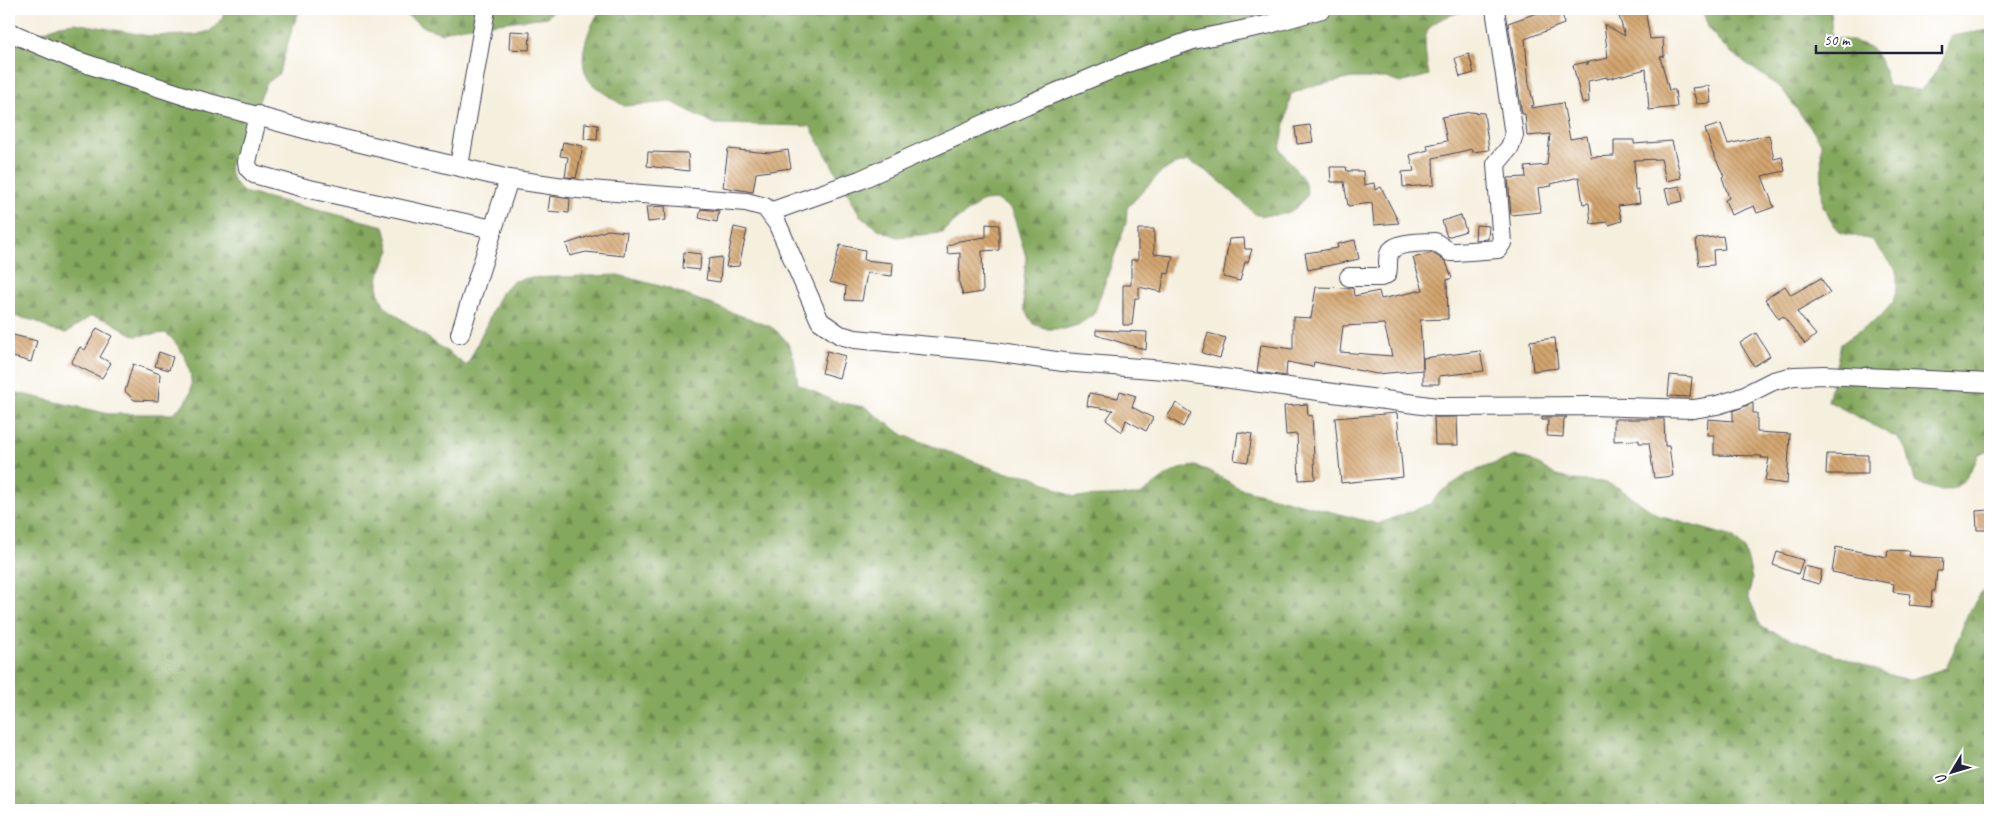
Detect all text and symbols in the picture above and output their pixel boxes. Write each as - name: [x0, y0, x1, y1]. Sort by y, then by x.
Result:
- scale bar: [1816, 22, 1943, 54]
- text: 50 m: [1824, 31, 1851, 50]
- north arrow: [1926, 746, 1976, 796]
- text: U: [1931, 769, 1951, 788]

